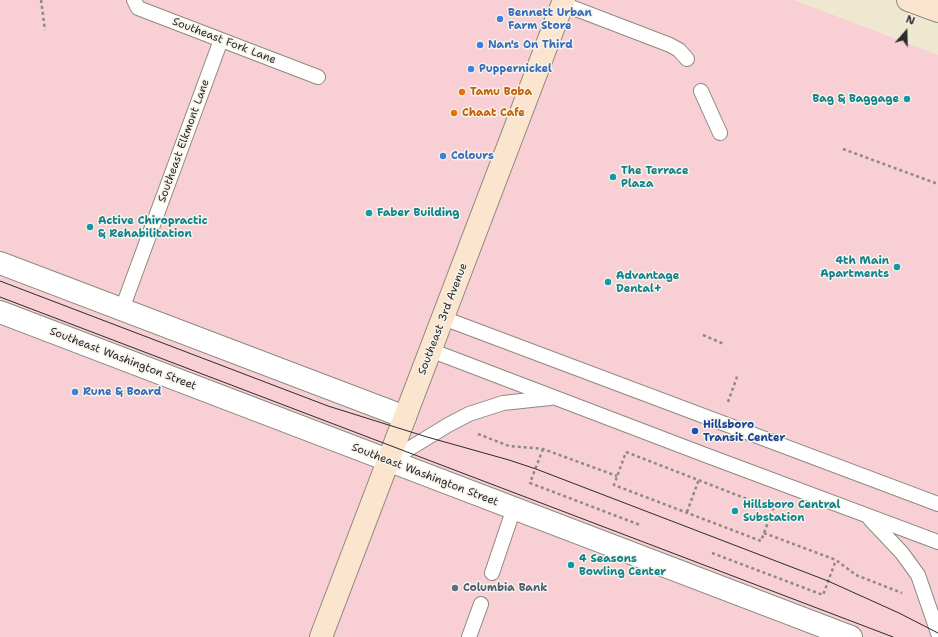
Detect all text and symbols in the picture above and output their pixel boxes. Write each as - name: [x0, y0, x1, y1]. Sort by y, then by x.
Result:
- place label: Bennett Urban Farm Store: [508, 6, 592, 32]
- north arrow: [886, 12, 926, 52]
- text: N: [904, 12, 917, 29]
- marker: Bennett Urban Farm Store: [495, 14, 505, 24]
- street label: Southeast Fork Lane: [170, 15, 278, 67]
- place label: Nan's On Third: [488, 38, 573, 52]
- marker: Nan's On Third: [475, 40, 485, 50]
- place label: Puppernickel: [479, 62, 552, 76]
- marker: Puppernickel: [466, 64, 476, 74]
- street label: Southeast Elkmont Lane: [156, 78, 212, 204]
- place label: Tamu Boba: [470, 85, 532, 99]
- marker: Tamu Boba: [457, 87, 467, 97]
- place label: Bag & Baggage: [813, 92, 899, 106]
- marker: Bag & Baggage: [902, 94, 912, 104]
- place label: Chaat Cafe: [462, 106, 525, 120]
- marker: Chaat Cafe: [449, 108, 459, 118]
- place label: Colours: [451, 149, 494, 163]
- marker: Colours: [438, 151, 448, 161]
- place label: The Terrace Plaza: [621, 164, 688, 190]
- marker: The Terrace Plaza: [608, 172, 618, 182]
- place label: Faber Building: [377, 206, 459, 220]
- marker: Faber Building: [364, 208, 374, 218]
- place label: Active Chiropractic & Rehabilitation: [98, 214, 207, 240]
- marker: Active Chiropractic & Rehabilitation: [85, 222, 95, 232]
- place label: 4th Main Apartments: [820, 254, 889, 280]
- street label: Southeast 3rd Avenue: [416, 261, 470, 377]
- marker: 4th Main Apartments: [892, 262, 902, 272]
- place label: Advantage Dental+: [616, 269, 679, 295]
- marker: Advantage Dental+: [603, 277, 613, 287]
- street label: Southeast Washington Street: [48, 325, 198, 393]
- place label: Rune & Board: [83, 385, 161, 399]
- marker: Rune & Board: [70, 387, 80, 397]
- place label: Hillsboro Transit Center: [703, 418, 785, 444]
- marker: Hillsboro Transit Center: [690, 426, 700, 436]
- street label: Southeast Washington Street: [350, 441, 500, 509]
- place label: Hillsboro Central Substation: [743, 498, 840, 524]
- marker: Hillsboro Central Substation: [730, 506, 740, 516]
- place label: 4 Seasons Bowling Center: [579, 552, 666, 578]
- marker: 4 Seasons Bowling Center: [566, 560, 576, 570]
- place label: Columbia Bank: [463, 581, 547, 595]
- marker: Columbia Bank: [450, 583, 460, 593]

